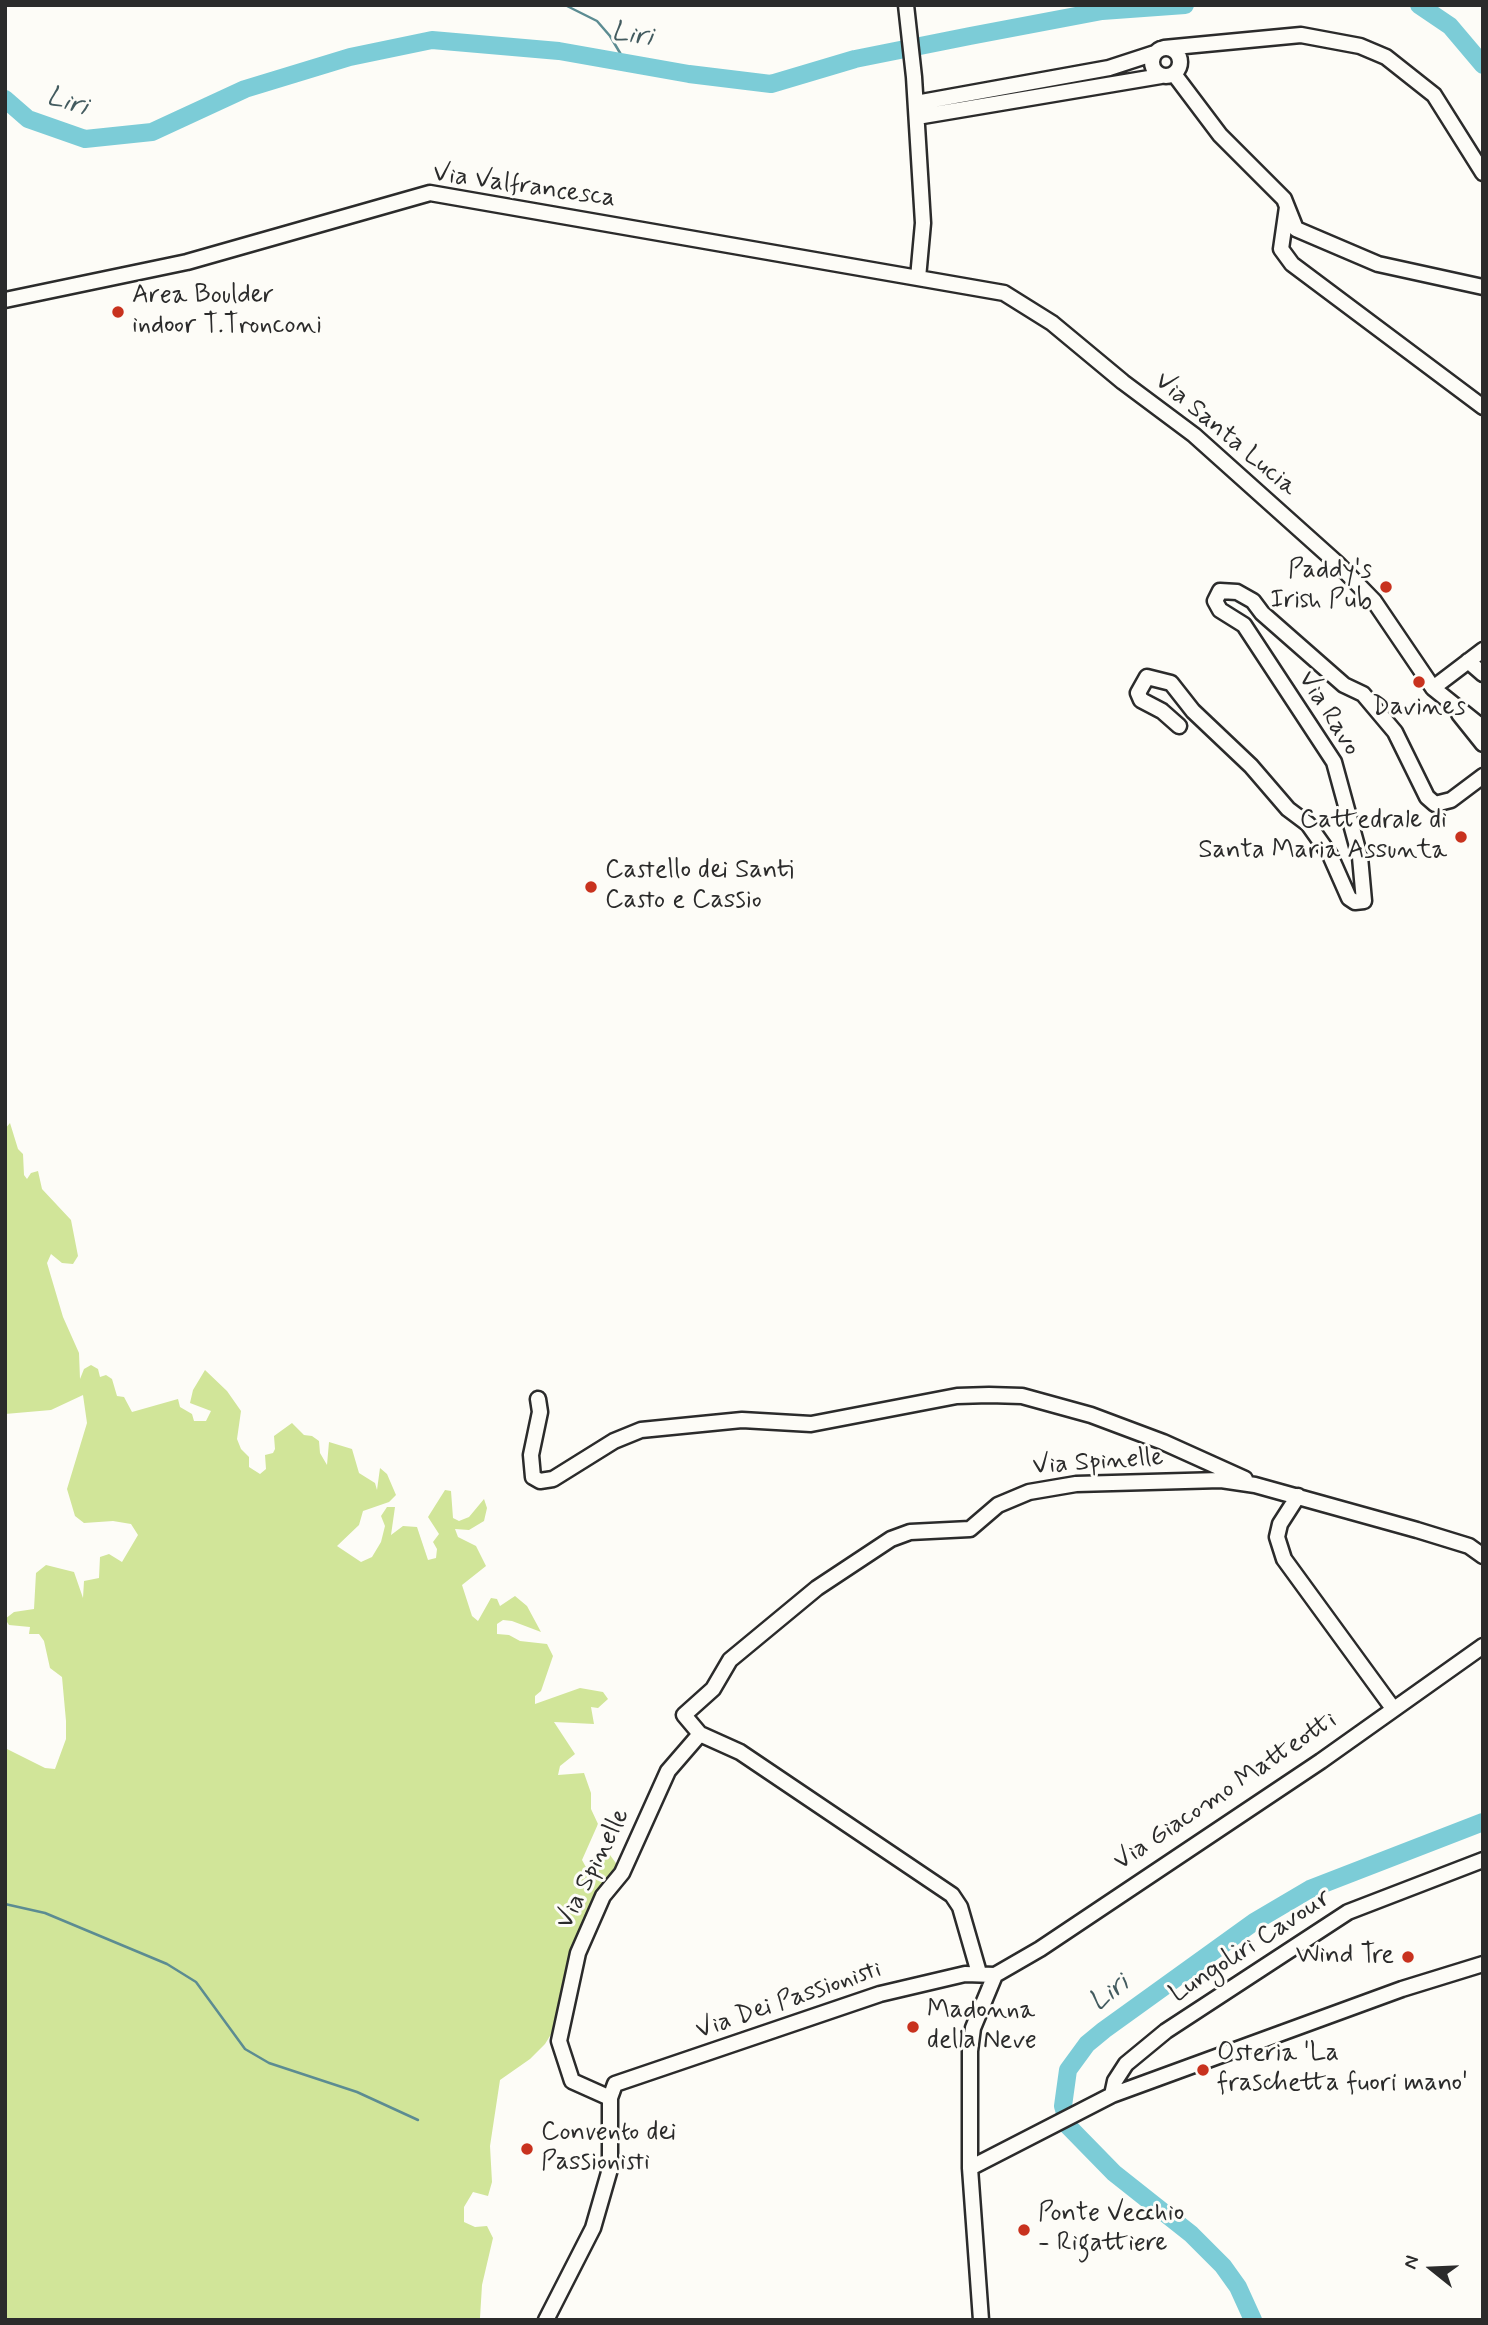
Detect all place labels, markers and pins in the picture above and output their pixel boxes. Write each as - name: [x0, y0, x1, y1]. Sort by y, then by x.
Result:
- place label: Area Boulder indoor T.Tronconi: [132, 281, 322, 342]
- marker: Area Boulder indoor T.Tronconi: [110, 304, 126, 320]
- place label: Paddy's Irish Pub: [1270, 556, 1372, 618]
- marker: Paddy's Irish Pub: [1378, 579, 1394, 595]
- marker: Davines: [1411, 674, 1427, 690]
- place label: Davines: [1372, 693, 1466, 725]
- place label: Cattedrale di Santa Maria Assunta: [1198, 806, 1447, 868]
- marker: Cattedrale di Santa Maria Assunta: [1453, 829, 1469, 845]
- place label: Castello dei Santi Casto e Cassio: [605, 856, 794, 917]
- marker: Castello dei Santi Casto e Cassio: [583, 879, 599, 895]
- place label: Wind Tre: [1296, 1941, 1394, 1973]
- marker: Wind Tre: [1400, 1949, 1416, 1965]
- place label: Madonna della Neve: [927, 1996, 1037, 2058]
- marker: Madonna della Neve: [905, 2019, 921, 2035]
- place label: Osteria 'La fraschetta fuori mano': [1217, 2039, 1468, 2100]
- marker: Osteria 'La fraschetta fuori mano': [1195, 2062, 1211, 2078]
- place label: Convento dei Passionisti: [541, 2118, 676, 2180]
- marker: Convento dei Passionisti: [519, 2141, 535, 2157]
- place label: Ponte Vecchio - Rigattiere: [1038, 2199, 1184, 2260]
- marker: Ponte Vecchio - Rigattiere: [1016, 2222, 1032, 2238]

